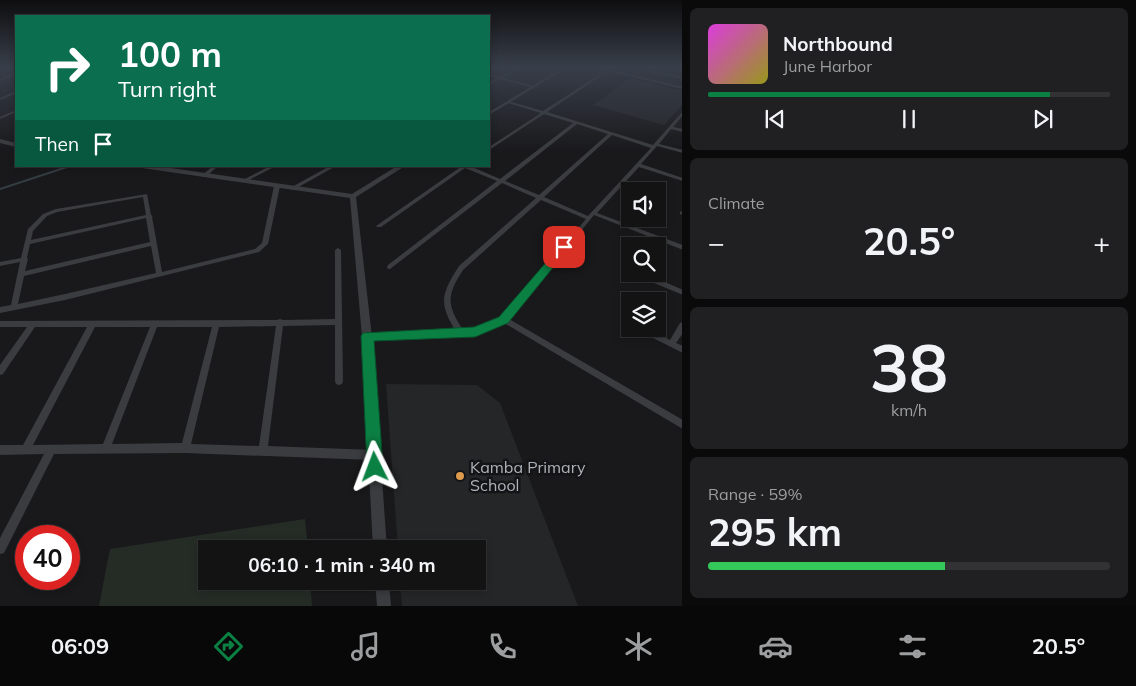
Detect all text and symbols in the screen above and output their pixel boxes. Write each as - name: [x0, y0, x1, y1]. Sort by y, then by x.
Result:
- text: 100 m: [118, 32, 222, 76]
- text: Northbound: [783, 32, 893, 56]
- icon: right: [35, 35, 100, 100]
- text: June Harbor: [783, 56, 872, 76]
- text: Turn right: [118, 75, 216, 103]
- icon: previous: [761, 105, 789, 133]
- icon: pause: [895, 105, 923, 133]
- icon: next: [1029, 105, 1057, 133]
- icon: arrive: [89, 130, 117, 158]
- text: Then: [35, 132, 79, 156]
- map controls: [621, 182, 666, 337]
- button: sound: [621, 182, 666, 227]
- text: Climate: [708, 193, 764, 213]
- text: 20.5°: [863, 217, 955, 265]
- text: −: [708, 225, 725, 260]
- text: +: [1093, 225, 1110, 260]
- pin: [543, 226, 585, 268]
- icon: arrive: [550, 233, 578, 261]
- button: search: [621, 237, 666, 282]
- button: layers: [621, 292, 666, 337]
- text: 38: [870, 327, 948, 408]
- text: km/h: [891, 400, 927, 420]
- position arrow: [348, 440, 400, 492]
- place label: Kamba Primary School: [470, 457, 586, 495]
- marker: Kamba Primary School: [454, 470, 466, 482]
- text: Range · 59%: [708, 484, 803, 504]
- text: 295 km: [708, 508, 842, 556]
- speed limit sign: 40: [15, 525, 80, 590]
- text: 06:10 · 1 min · 340 m: [248, 553, 436, 577]
- icon: directions: [211, 629, 246, 664]
- icon: music: [348, 629, 383, 664]
- icon: phone: [485, 629, 520, 664]
- icon: climate: [621, 629, 656, 664]
- icon: car: [758, 629, 793, 664]
- icon: filters: [895, 629, 930, 664]
- text: 06:09: [51, 632, 109, 660]
- text: 20.5°: [1032, 632, 1085, 660]

